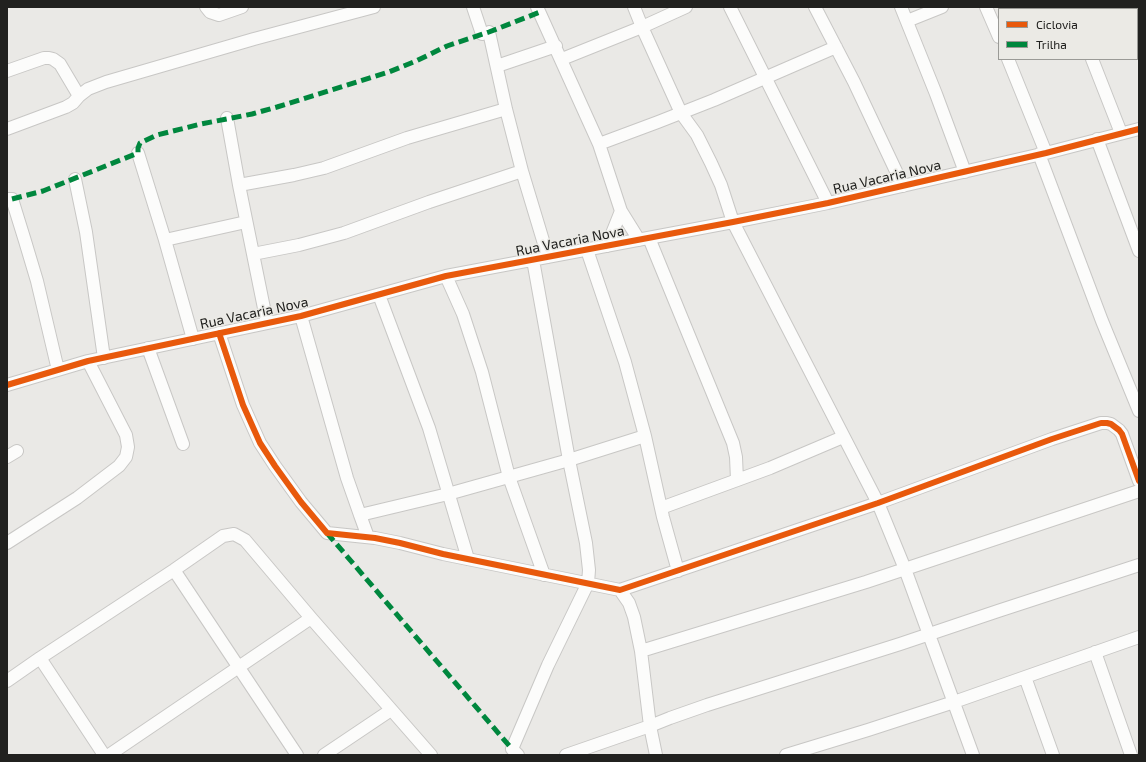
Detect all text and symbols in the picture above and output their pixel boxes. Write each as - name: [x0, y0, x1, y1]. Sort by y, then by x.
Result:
- legend: [998, 8, 1138, 60]
- text: Ciclovia: [1036, 17, 1078, 31]
- text: Trilha: [1036, 37, 1067, 51]
- street label: Rua Vacaria Nova: [831, 156, 943, 198]
- street label: Rua Vacaria Nova: [514, 222, 626, 260]
- street label: Rua Vacaria Nova: [198, 293, 310, 333]

